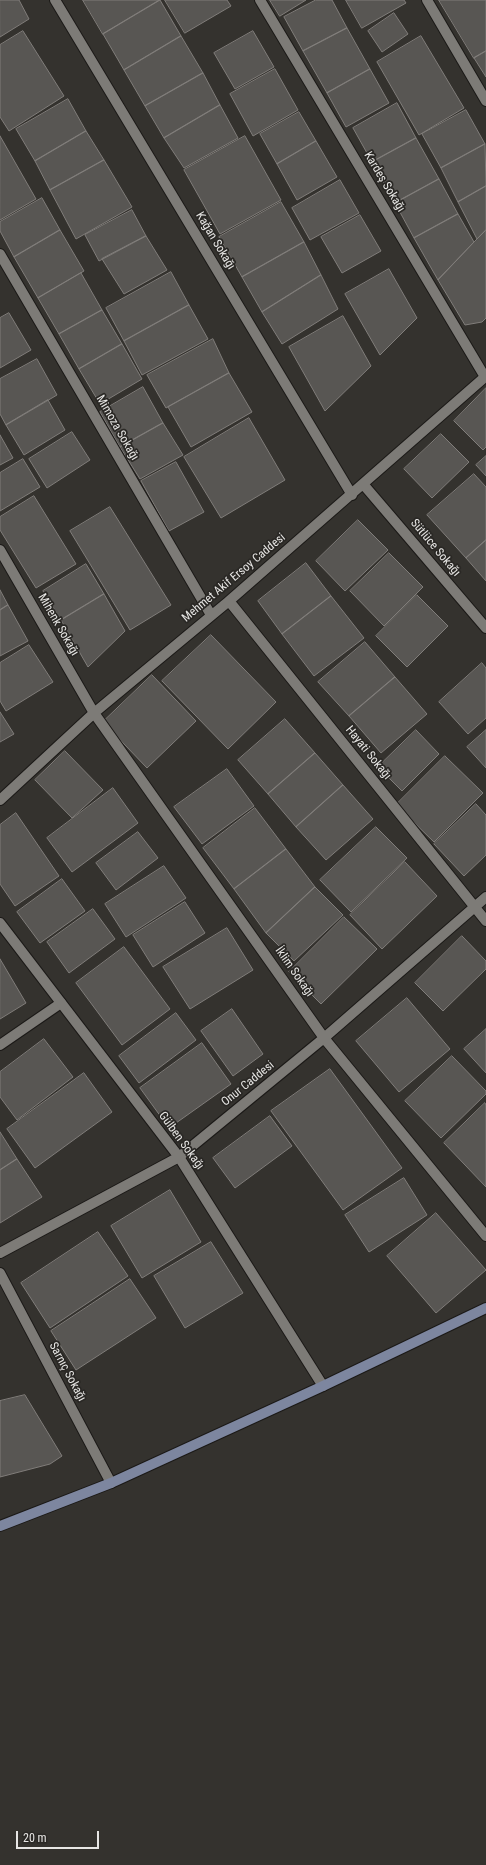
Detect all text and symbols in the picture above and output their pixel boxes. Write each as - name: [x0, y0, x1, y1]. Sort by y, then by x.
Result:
- street label: Kardeş Sokağı: [360, 149, 408, 215]
- street label: Kağan Sokağı: [192, 210, 238, 272]
- street label: Mimoza Sokağı: [93, 393, 141, 463]
- street label: Sütlüce Sokağı: [407, 516, 463, 580]
- street label: Mehmet Akif Ersoy Caddesi: [180, 531, 288, 625]
- street label: Mihenk Sokağı: [34, 591, 82, 659]
- street label: Hayati Sokağı: [342, 723, 394, 783]
- street label: İklim Sokağı: [272, 944, 316, 1000]
- street label: Onur Caddesi: [219, 1058, 277, 1110]
- street label: Gülben Sokağı: [155, 1109, 207, 1173]
- street label: Sarnıç Sokağı: [45, 1340, 89, 1404]
- scale bar: [18, 1823, 101, 1849]
- text: 20 m: [23, 1831, 47, 1845]

